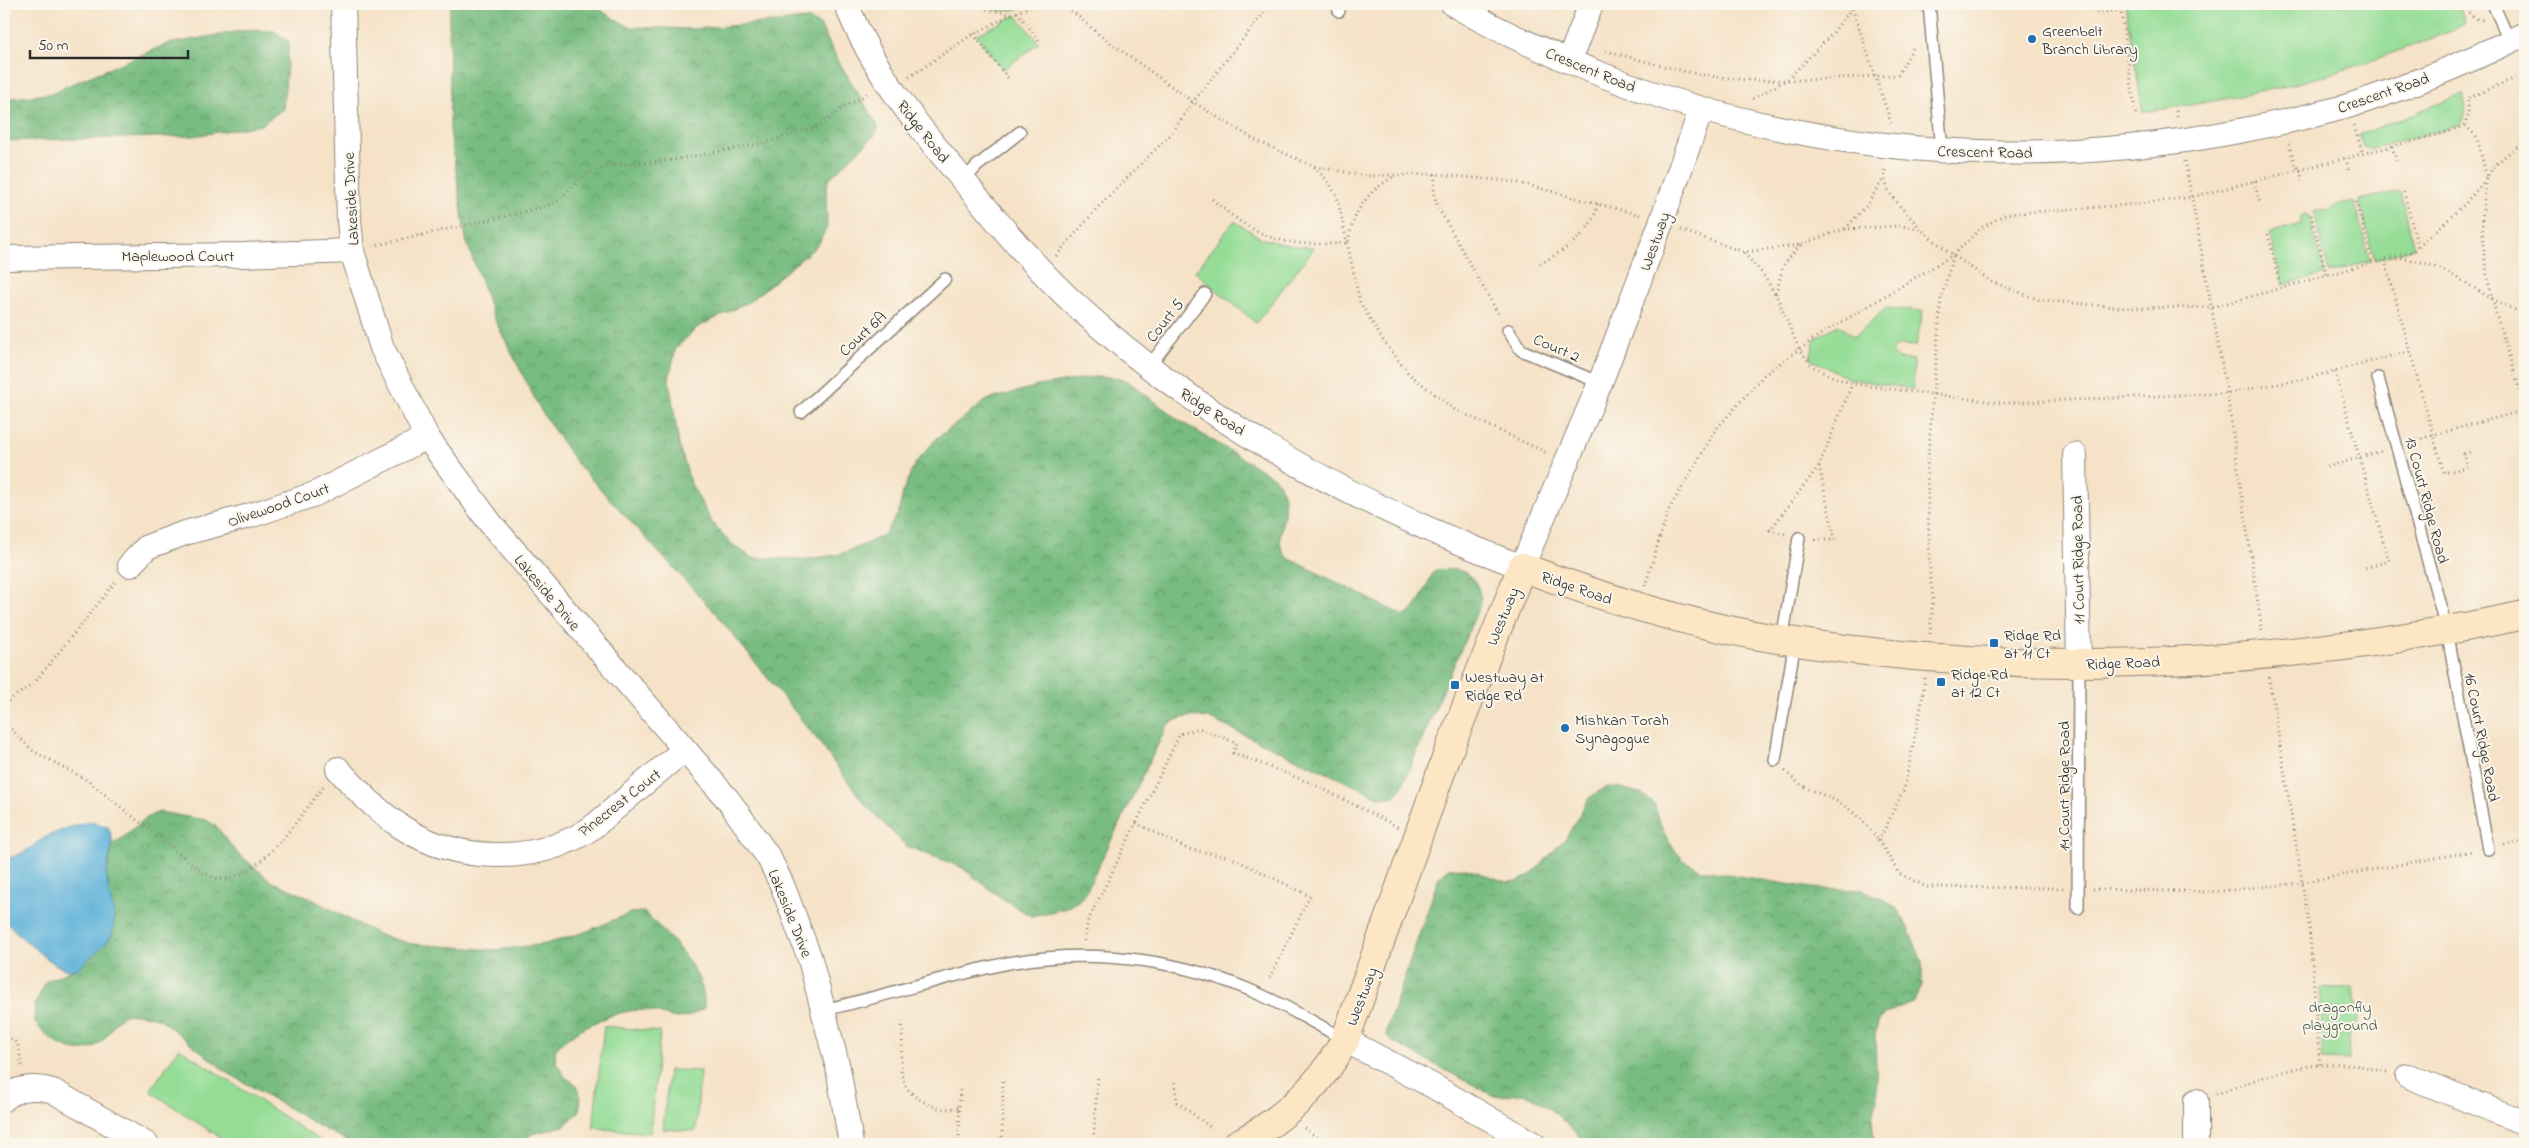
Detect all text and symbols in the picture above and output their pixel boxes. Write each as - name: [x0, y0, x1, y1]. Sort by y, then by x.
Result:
- place label: Greenbelt Branch Library: [2041, 20, 2138, 62]
- scale bar: [30, 28, 188, 60]
- marker: Greenbelt Branch Library: [2026, 33, 2038, 45]
- text: 50 m: [38, 35, 69, 57]
- street label: Crescent Road: [1542, 42, 1639, 100]
- street label: Crescent Road: [2335, 67, 2433, 121]
- street label: Ridge Road: [890, 96, 955, 169]
- street label: Crescent Road: [1937, 140, 2033, 166]
- street label: Lakeside Drive: [338, 151, 366, 246]
- street label: Westway: [1634, 209, 1678, 275]
- street label: Maplewood Court: [122, 245, 235, 269]
- street label: Court 5: [1141, 294, 1190, 348]
- street label: Court 6A: [834, 306, 893, 363]
- street label: Court 2: [1529, 328, 1583, 369]
- street label: Ridge Road: [1174, 382, 1249, 443]
- street label: 13 Court Ridge Road: [2398, 435, 2455, 566]
- street label: Olivewood Court: [224, 477, 333, 535]
- street label: 11 Court Ridge Road: [2066, 495, 2092, 624]
- street label: Lakeside Drive: [507, 550, 586, 637]
- street label: Ridge Road: [1538, 566, 1615, 612]
- street label: Westway: [1481, 584, 1526, 650]
- place label: Ridge Rd at 11 Ct: [2004, 624, 2061, 666]
- marker: Ridge Rd at 11 Ct: [1988, 637, 2000, 649]
- street label: Ridge Road: [2086, 651, 2160, 677]
- place label: Ridge Rd at 12 Ct: [1951, 663, 2008, 705]
- place label: Westway at Ridge Rd: [1465, 666, 1545, 708]
- street label: 16 Court Ridge Road: [2457, 671, 2505, 804]
- marker: Ridge Rd at 12 Ct: [1935, 676, 1947, 688]
- marker: Westway at Ridge Rd: [1449, 679, 1461, 691]
- place label: Mishkan Torah Synagogue: [1575, 709, 1669, 751]
- street label: 14 Court Ridge Road: [2053, 721, 2077, 851]
- marker: Mishkan Torah Synagogue: [1559, 722, 1571, 734]
- street label: Pinecrest Court: [574, 763, 667, 844]
- street label: Lakeside Drive: [761, 866, 818, 962]
- street label: Westway: [1341, 964, 1385, 1030]
- park label: dragonfly playground: [2303, 996, 2377, 1038]

